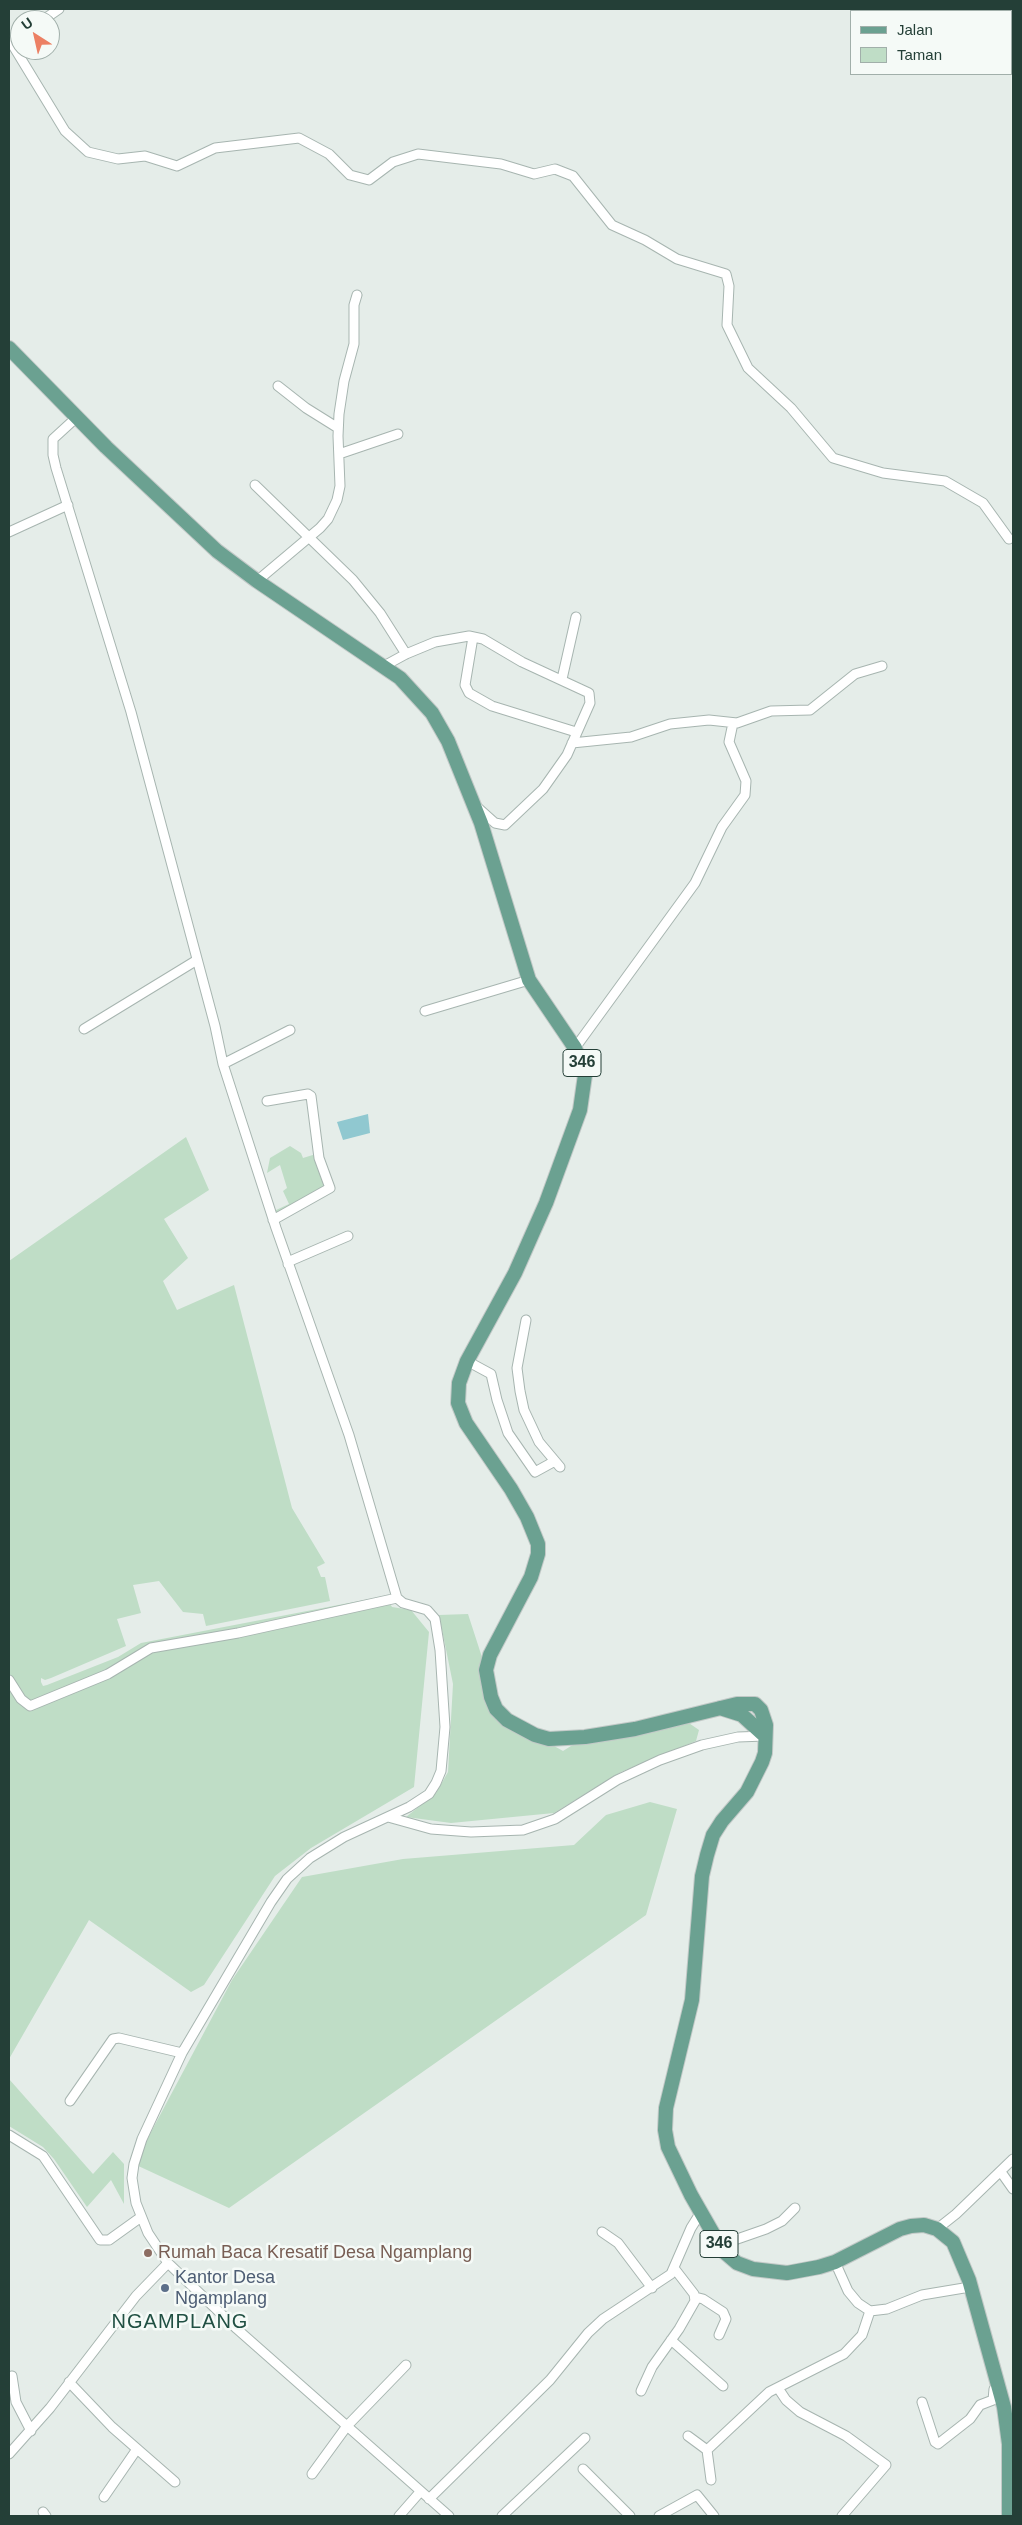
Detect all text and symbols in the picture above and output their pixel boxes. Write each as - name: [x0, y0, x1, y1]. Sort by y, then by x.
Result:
- north arrow: [10, 10, 60, 60]
- legend: [850, 10, 1012, 75]
- text: U: [18, 14, 36, 33]
- text: Jalan: [897, 21, 933, 38]
- text: Taman: [897, 46, 942, 63]
- road number: 346: [563, 1050, 601, 1076]
- road number: 346: [700, 2230, 738, 2258]
- place label: Rumah Baca Kresatif Desa Ngamplang: [158, 2242, 472, 2264]
- marker: Rumah Baca Kresatif Desa Ngamplang: [142, 2247, 154, 2259]
- place label: Kantor Desa Ngamplang: [175, 2267, 275, 2310]
- marker: Kantor Desa Ngamplang: [159, 2282, 171, 2294]
- district label: NGAMPLANG: [110, 2310, 250, 2334]

